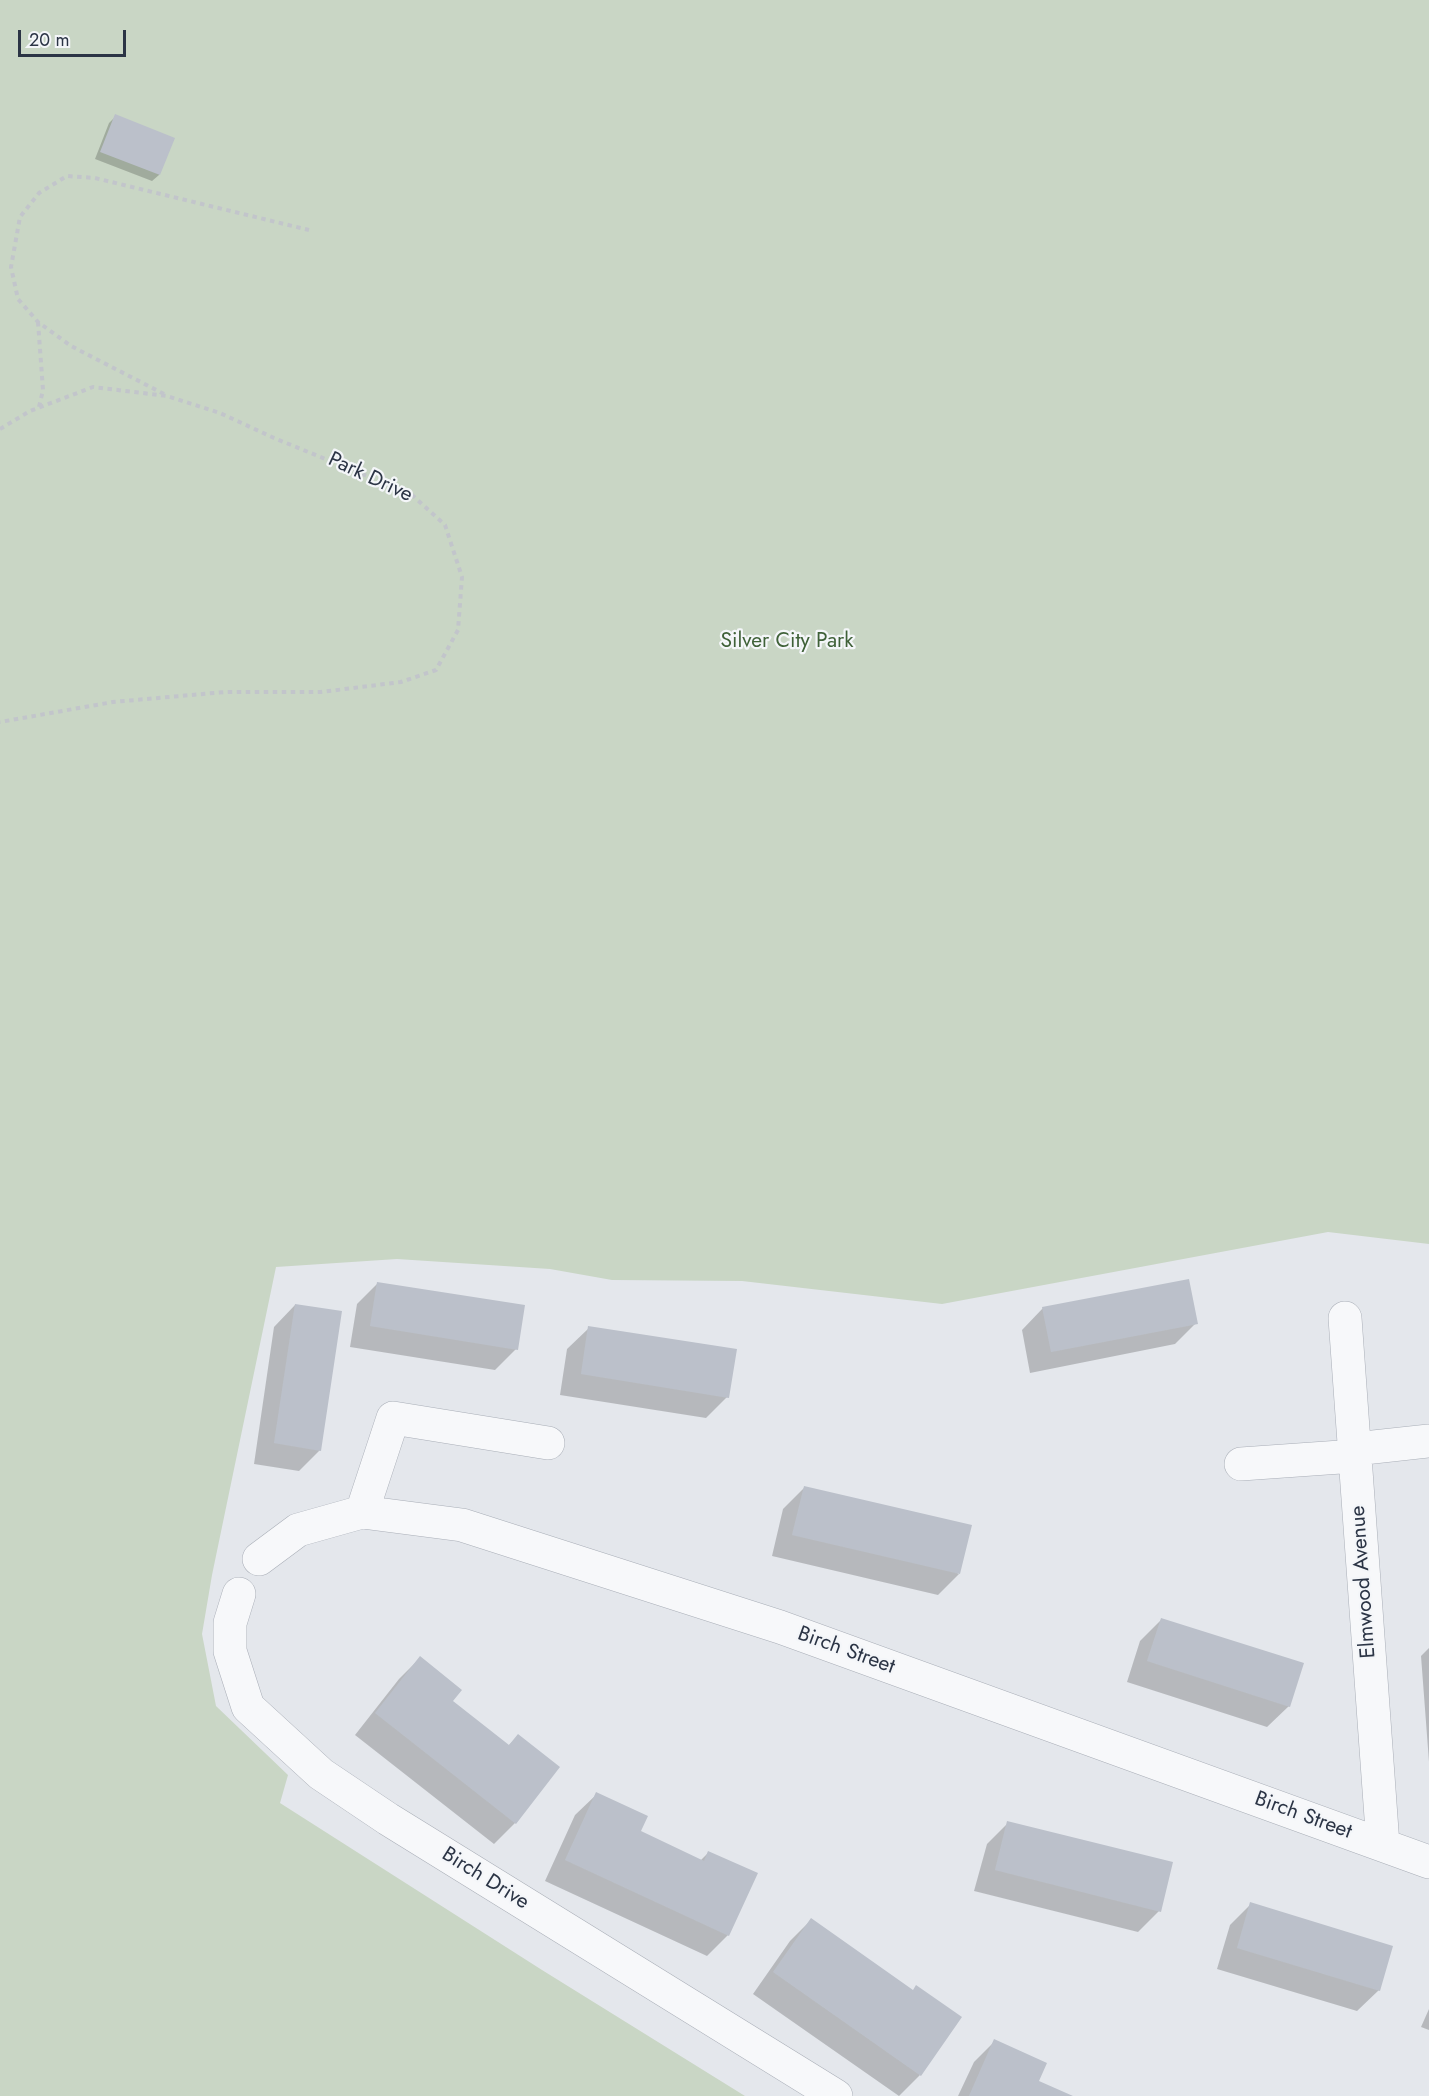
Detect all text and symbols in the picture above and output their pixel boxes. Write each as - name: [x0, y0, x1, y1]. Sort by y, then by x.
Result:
- scale bar: [21, 18, 129, 56]
- text: 20 m: [29, 27, 69, 53]
- street label: Park Drive: [324, 447, 416, 509]
- park label: Silver City Park: [721, 629, 853, 655]
- street label: Elmwood Avenue: [1346, 1505, 1382, 1659]
- street label: Birch Street: [794, 1622, 898, 1680]
- street label: Birch Street: [1251, 1787, 1355, 1845]
- street label: Birch Drive: [437, 1842, 533, 1916]

